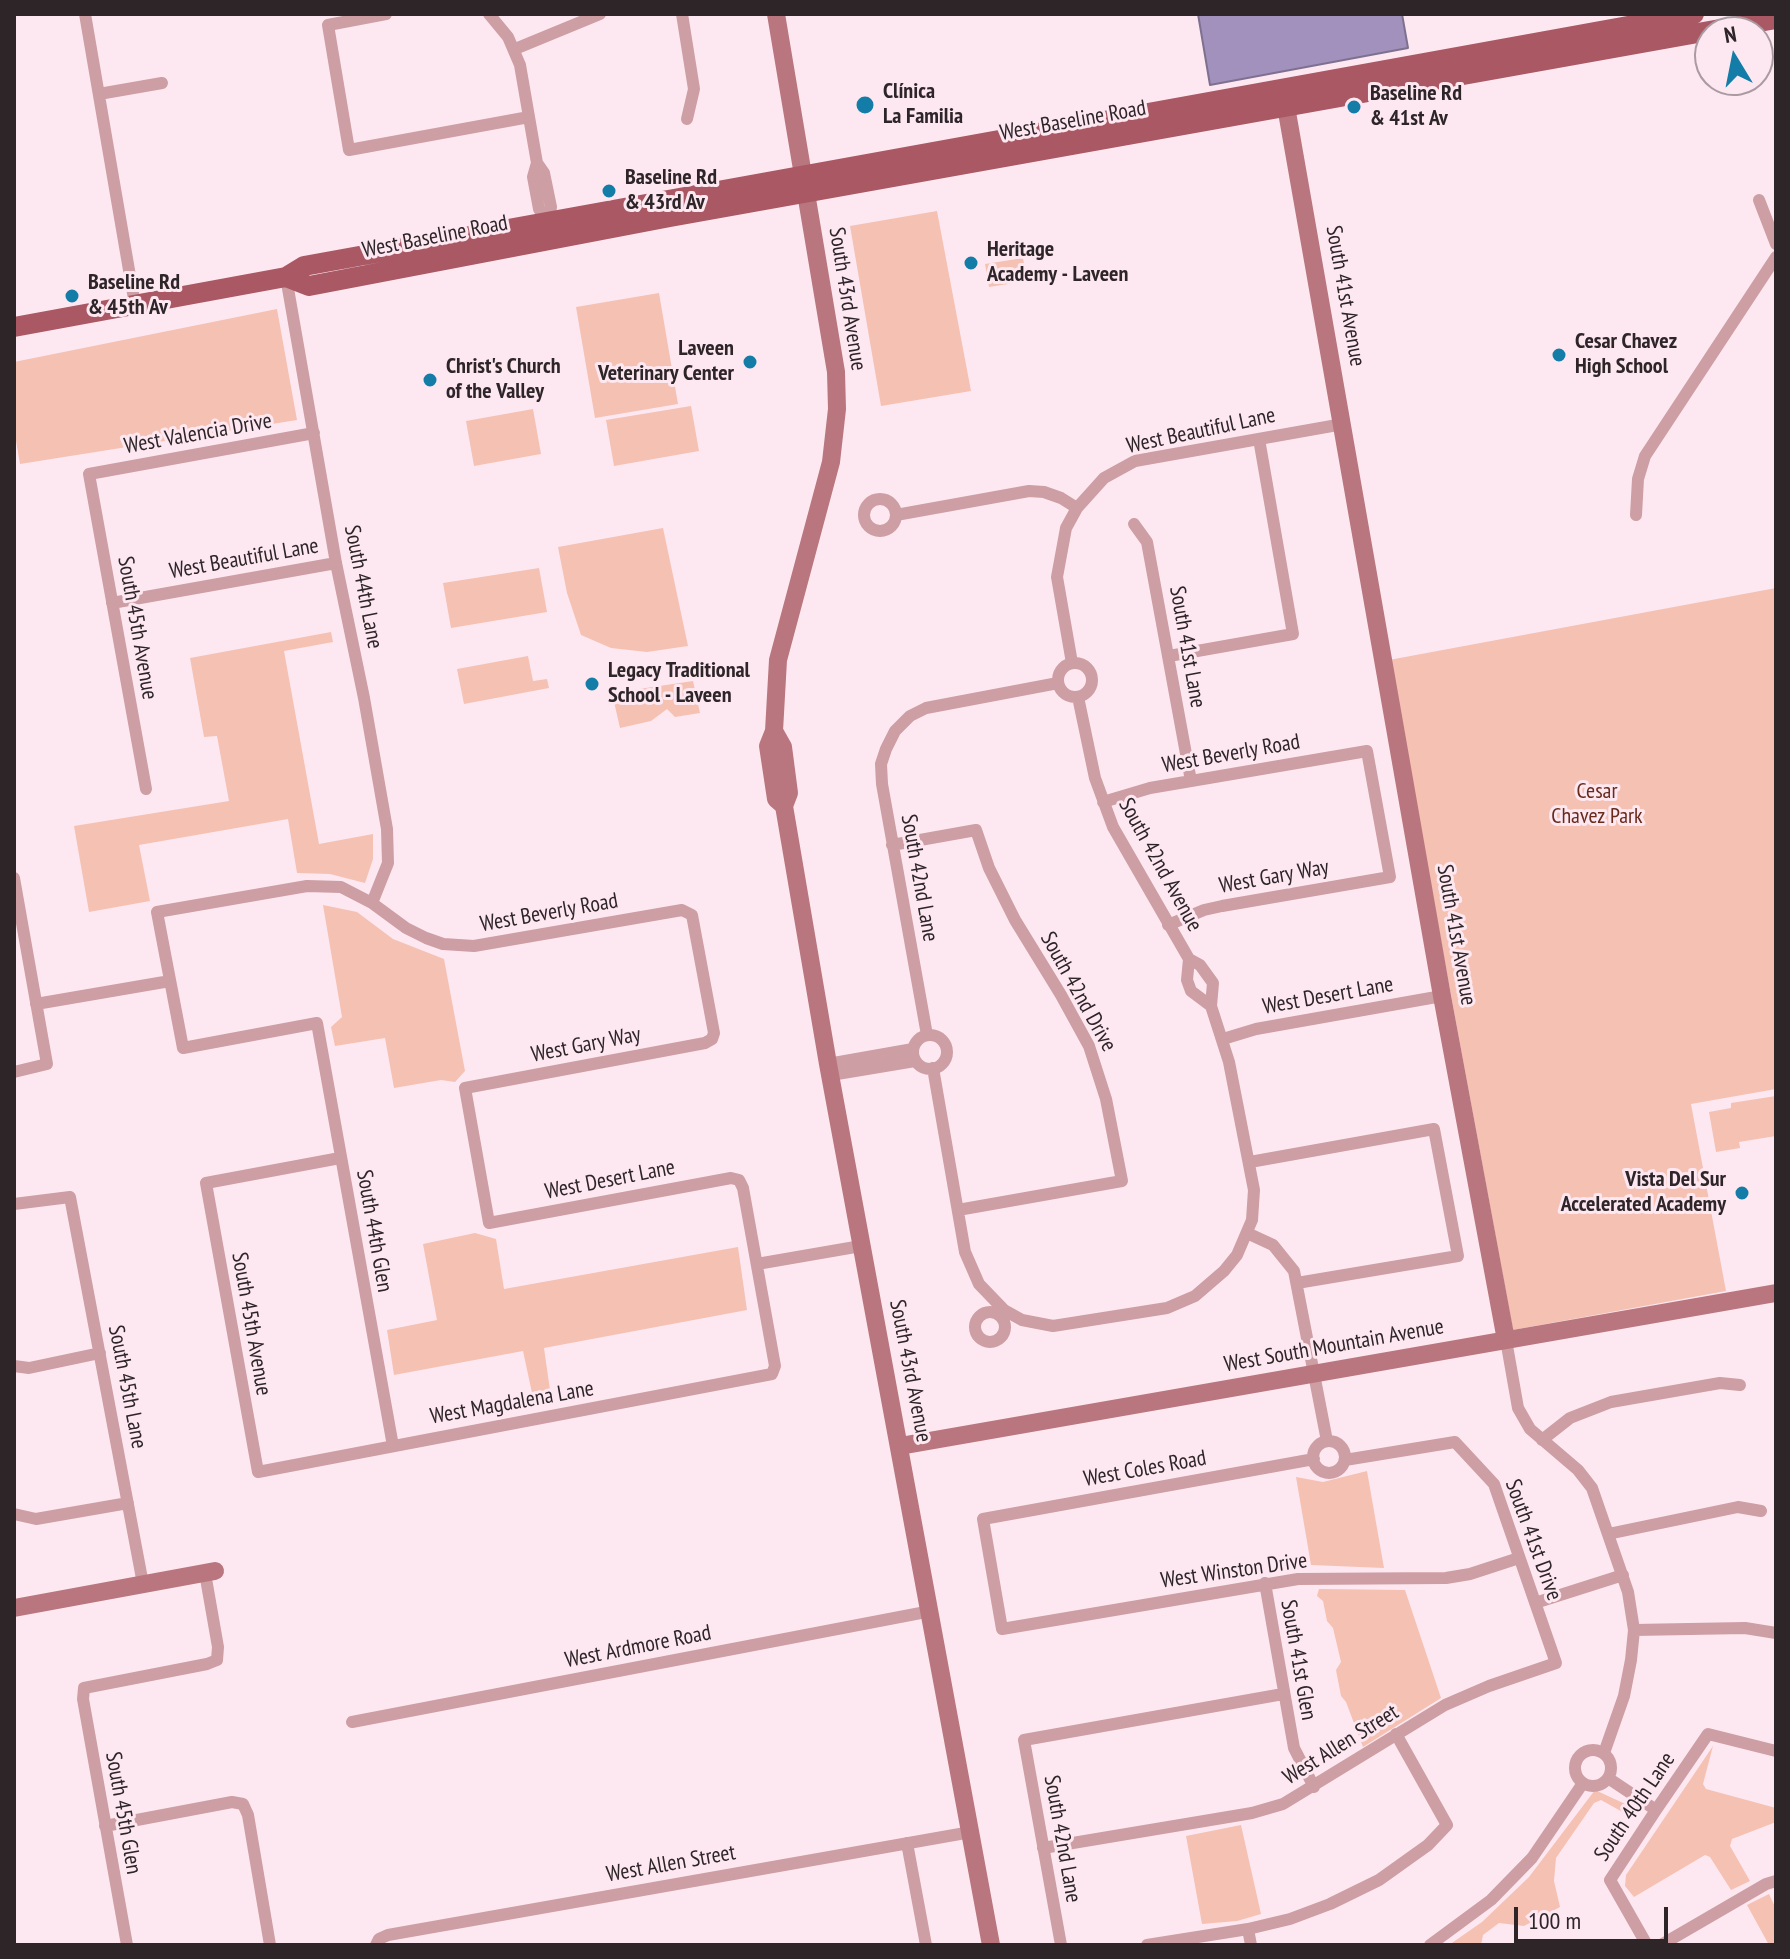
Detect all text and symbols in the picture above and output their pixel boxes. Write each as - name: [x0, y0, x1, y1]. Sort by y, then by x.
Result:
- north arrow: [1694, 16, 1774, 96]
- text: N: [1722, 20, 1738, 49]
- place label: Clínica La Familia: [883, 79, 963, 130]
- place label: Baseline Rd & 41st Av: [1370, 81, 1462, 132]
- marker: Clínica La Familia: [854, 94, 876, 116]
- street label: West Baseline Road: [998, 95, 1148, 147]
- marker: Baseline Rd & 41st Av: [1345, 98, 1363, 116]
- place label: Baseline Rd & 43rd Av: [625, 165, 717, 216]
- marker: Baseline Rd & 43rd Av: [600, 182, 618, 200]
- street label: West Baseline Road: [360, 210, 510, 264]
- street label: South 41st Avenue: [1320, 224, 1370, 368]
- street label: South 43rd Avenue: [823, 226, 871, 372]
- place label: Heritage Academy - Laveen: [987, 237, 1128, 288]
- marker: Heritage Academy - Laveen: [962, 254, 980, 272]
- place label: Baseline Rd & 45th Av: [88, 270, 180, 322]
- marker: Baseline Rd & 45th Av: [63, 287, 81, 305]
- place label: Cesar Chavez High School: [1575, 329, 1677, 380]
- place label: Laveen Veterinary Center: [598, 336, 734, 388]
- marker: Cesar Chavez High School: [1550, 346, 1568, 364]
- marker: Laveen Veterinary Center: [741, 353, 759, 371]
- place label: Christ's Church of the Valley: [446, 354, 561, 406]
- marker: Christ's Church of the Valley: [421, 371, 439, 389]
- street label: West Beautiful Lane: [1124, 402, 1278, 460]
- street label: West Valencia Drive: [122, 408, 274, 460]
- street label: South 44th Lane: [338, 523, 388, 651]
- street label: West Beautiful Lane: [167, 533, 321, 585]
- street label: South 45th Avenue: [111, 554, 163, 702]
- street label: South 41st Lane: [1163, 584, 1211, 710]
- place label: Legacy Traditional School - Laveen: [608, 658, 750, 710]
- marker: Legacy Traditional School - Laveen: [583, 675, 601, 693]
- street label: West Beverly Road: [1160, 729, 1302, 779]
- park label: Cesar Chavez Park: [1551, 779, 1643, 830]
- street label: South 42nd Avenue: [1113, 794, 1207, 936]
- street label: South 42nd Lane: [895, 812, 943, 944]
- street label: West Gary Way: [1217, 854, 1331, 900]
- street label: South 41st Avenue: [1431, 863, 1481, 1007]
- street label: West Beverly Road: [478, 888, 620, 938]
- street label: South 42nd Drive: [1034, 928, 1122, 1056]
- street label: West Desert Lane: [1261, 972, 1395, 1020]
- street label: West Gary Way: [529, 1021, 643, 1069]
- street label: West Desert Lane: [543, 1154, 677, 1206]
- place label: Vista Del Sur Accelerated Academy: [1561, 1167, 1726, 1218]
- street label: South 44th Glen: [350, 1168, 398, 1294]
- marker: Vista Del Sur Accelerated Academy: [1733, 1184, 1751, 1202]
- street label: South 45th Avenue: [225, 1250, 277, 1398]
- street label: South 43rd Avenue: [883, 1298, 937, 1444]
- street label: West South Mountain Avenue: [1222, 1314, 1446, 1378]
- street label: South 45th Lane: [102, 1323, 152, 1451]
- street label: West Magdalena Lane: [428, 1376, 596, 1430]
- street label: West Coles Road: [1082, 1445, 1208, 1493]
- street label: South 41st Drive: [1499, 1476, 1567, 1604]
- street label: West Winston Drive: [1159, 1548, 1309, 1594]
- street label: South 41st Glen: [1274, 1598, 1322, 1722]
- street label: West Ardmore Road: [563, 1620, 713, 1674]
- street label: West Allen Street: [1279, 1699, 1403, 1791]
- street label: South 40th Lane: [1589, 1748, 1681, 1866]
- street label: South 45th Glen: [99, 1750, 147, 1876]
- street label: South 42nd Lane: [1038, 1773, 1086, 1905]
- street label: West Allen Street: [604, 1840, 738, 1888]
- scale bar: [1518, 1891, 1672, 1941]
- text: 100 m: [1528, 1905, 1581, 1936]

